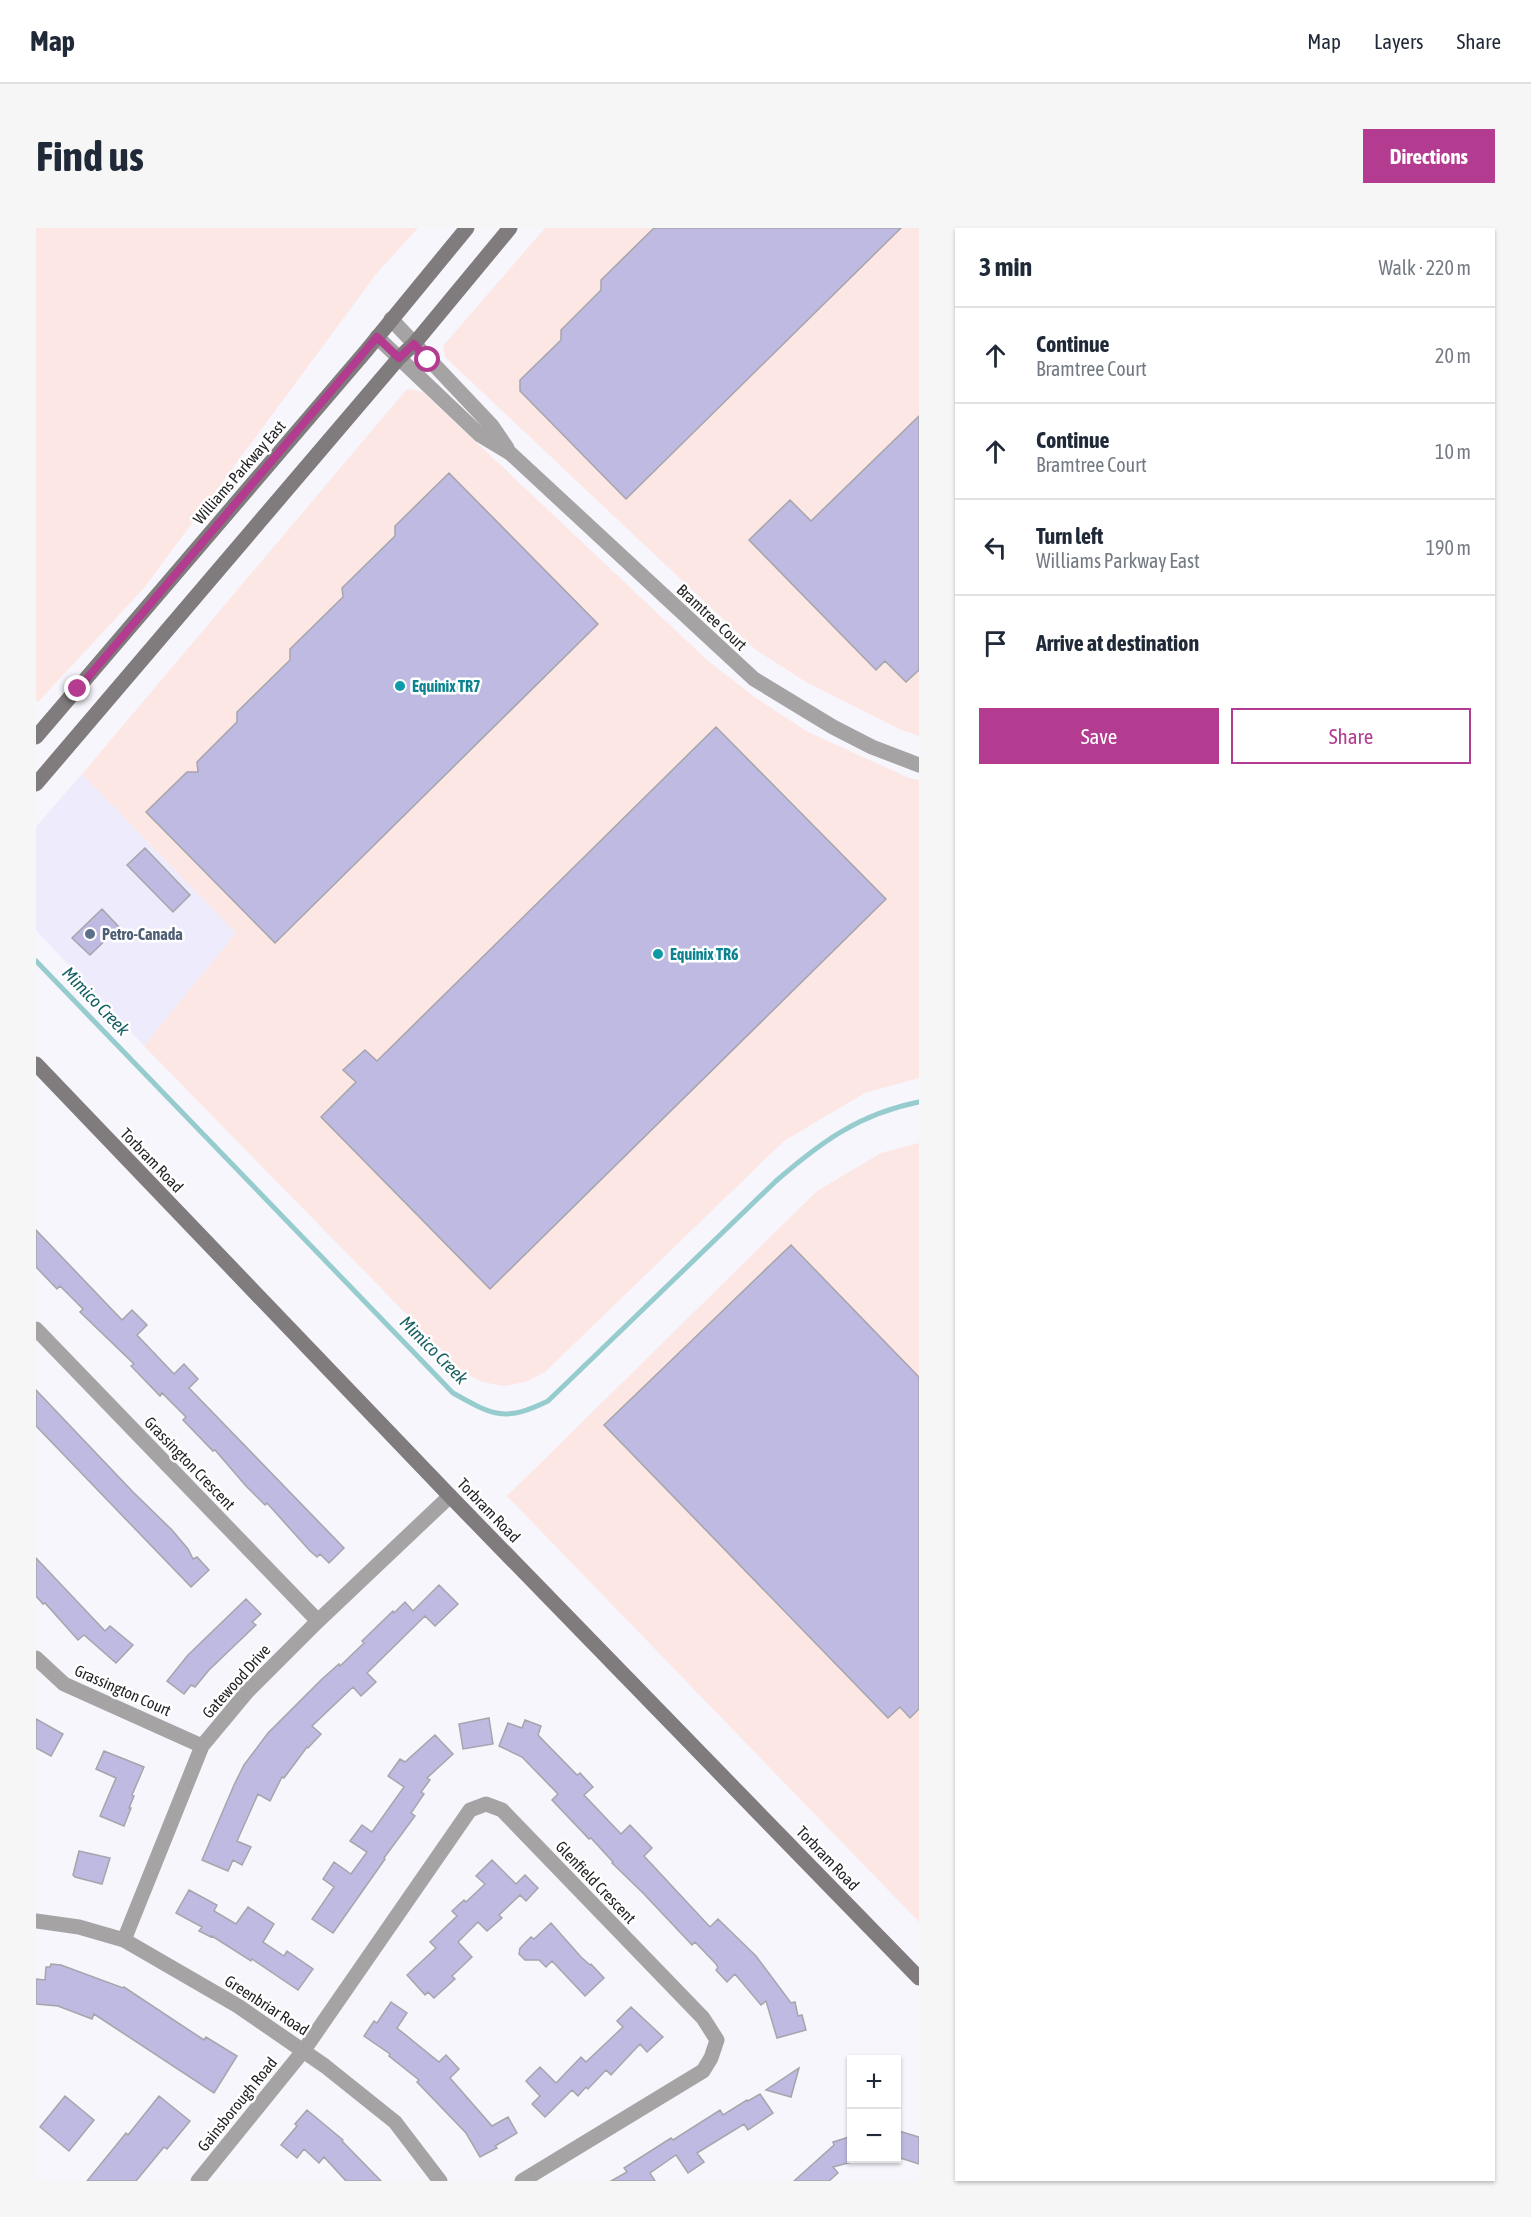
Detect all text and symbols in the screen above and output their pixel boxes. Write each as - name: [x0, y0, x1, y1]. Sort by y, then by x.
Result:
- text: Map: [30, 25, 75, 57]
- text: Map: [1307, 29, 1341, 53]
- text: Layers: [1374, 29, 1424, 53]
- text: Share: [1457, 29, 1501, 53]
- button: Directions: [1363, 129, 1495, 183]
- text: Find us: [36, 132, 144, 180]
- text: 3 min: [979, 252, 1032, 282]
- text: Walk · 220 m: [1379, 256, 1471, 279]
- text: Continue: [1036, 331, 1110, 357]
- icon: ahead: [979, 339, 1012, 372]
- text: 20 m: [1435, 344, 1471, 367]
- route start: [414, 346, 440, 372]
- text: Bramtree Court: [1036, 357, 1147, 380]
- street label: Williams Parkway East: [189, 416, 290, 528]
- text: Continue: [1036, 427, 1110, 453]
- icon: ahead: [979, 435, 1012, 468]
- text: 10 m: [1435, 440, 1471, 463]
- text: Bramtree Court: [1036, 453, 1147, 476]
- text: Turn left: [1036, 523, 1103, 549]
- icon: left: [979, 531, 1012, 564]
- text: 190 m: [1426, 536, 1471, 559]
- text: Williams Parkway East: [1036, 549, 1200, 572]
- street label: Bramtree Court: [673, 580, 751, 654]
- icon: arrive: [979, 627, 1012, 660]
- text: Arrive at destination: [1036, 630, 1199, 656]
- route end: [64, 675, 90, 701]
- place label: Equinix TR7: [412, 677, 480, 695]
- marker: Equinix TR7: [393, 679, 407, 693]
- button: Save: [979, 708, 1219, 764]
- button: Share: [1231, 708, 1471, 764]
- place label: Petro-Canada: [102, 925, 183, 943]
- marker: Petro-Canada: [83, 927, 97, 941]
- place label: Equinix TR6: [670, 945, 739, 963]
- marker: Equinix TR6: [651, 947, 665, 961]
- water label: Mimico Creek: [58, 962, 135, 1041]
- street label: Torbram Road: [117, 1124, 187, 1196]
- water label: Mimico Creek: [396, 1312, 473, 1389]
- street label: Grassington Crescent: [140, 1413, 239, 1514]
- street label: Torbram Road: [454, 1474, 524, 1546]
- street label: Gatewood Drive: [198, 1641, 274, 1721]
- street label: Grassington Court: [72, 1661, 174, 1720]
- street label: Torbram Road: [793, 1822, 863, 1894]
- street label: Glenfield Crescent: [552, 1837, 640, 1927]
- street label: Greenbriar Road: [222, 1971, 312, 2039]
- street label: Gainsborough Road: [194, 2053, 281, 2155]
- map controls: [847, 2055, 901, 2163]
- button: +: [847, 2055, 901, 2109]
- button: −: [847, 2109, 901, 2163]

